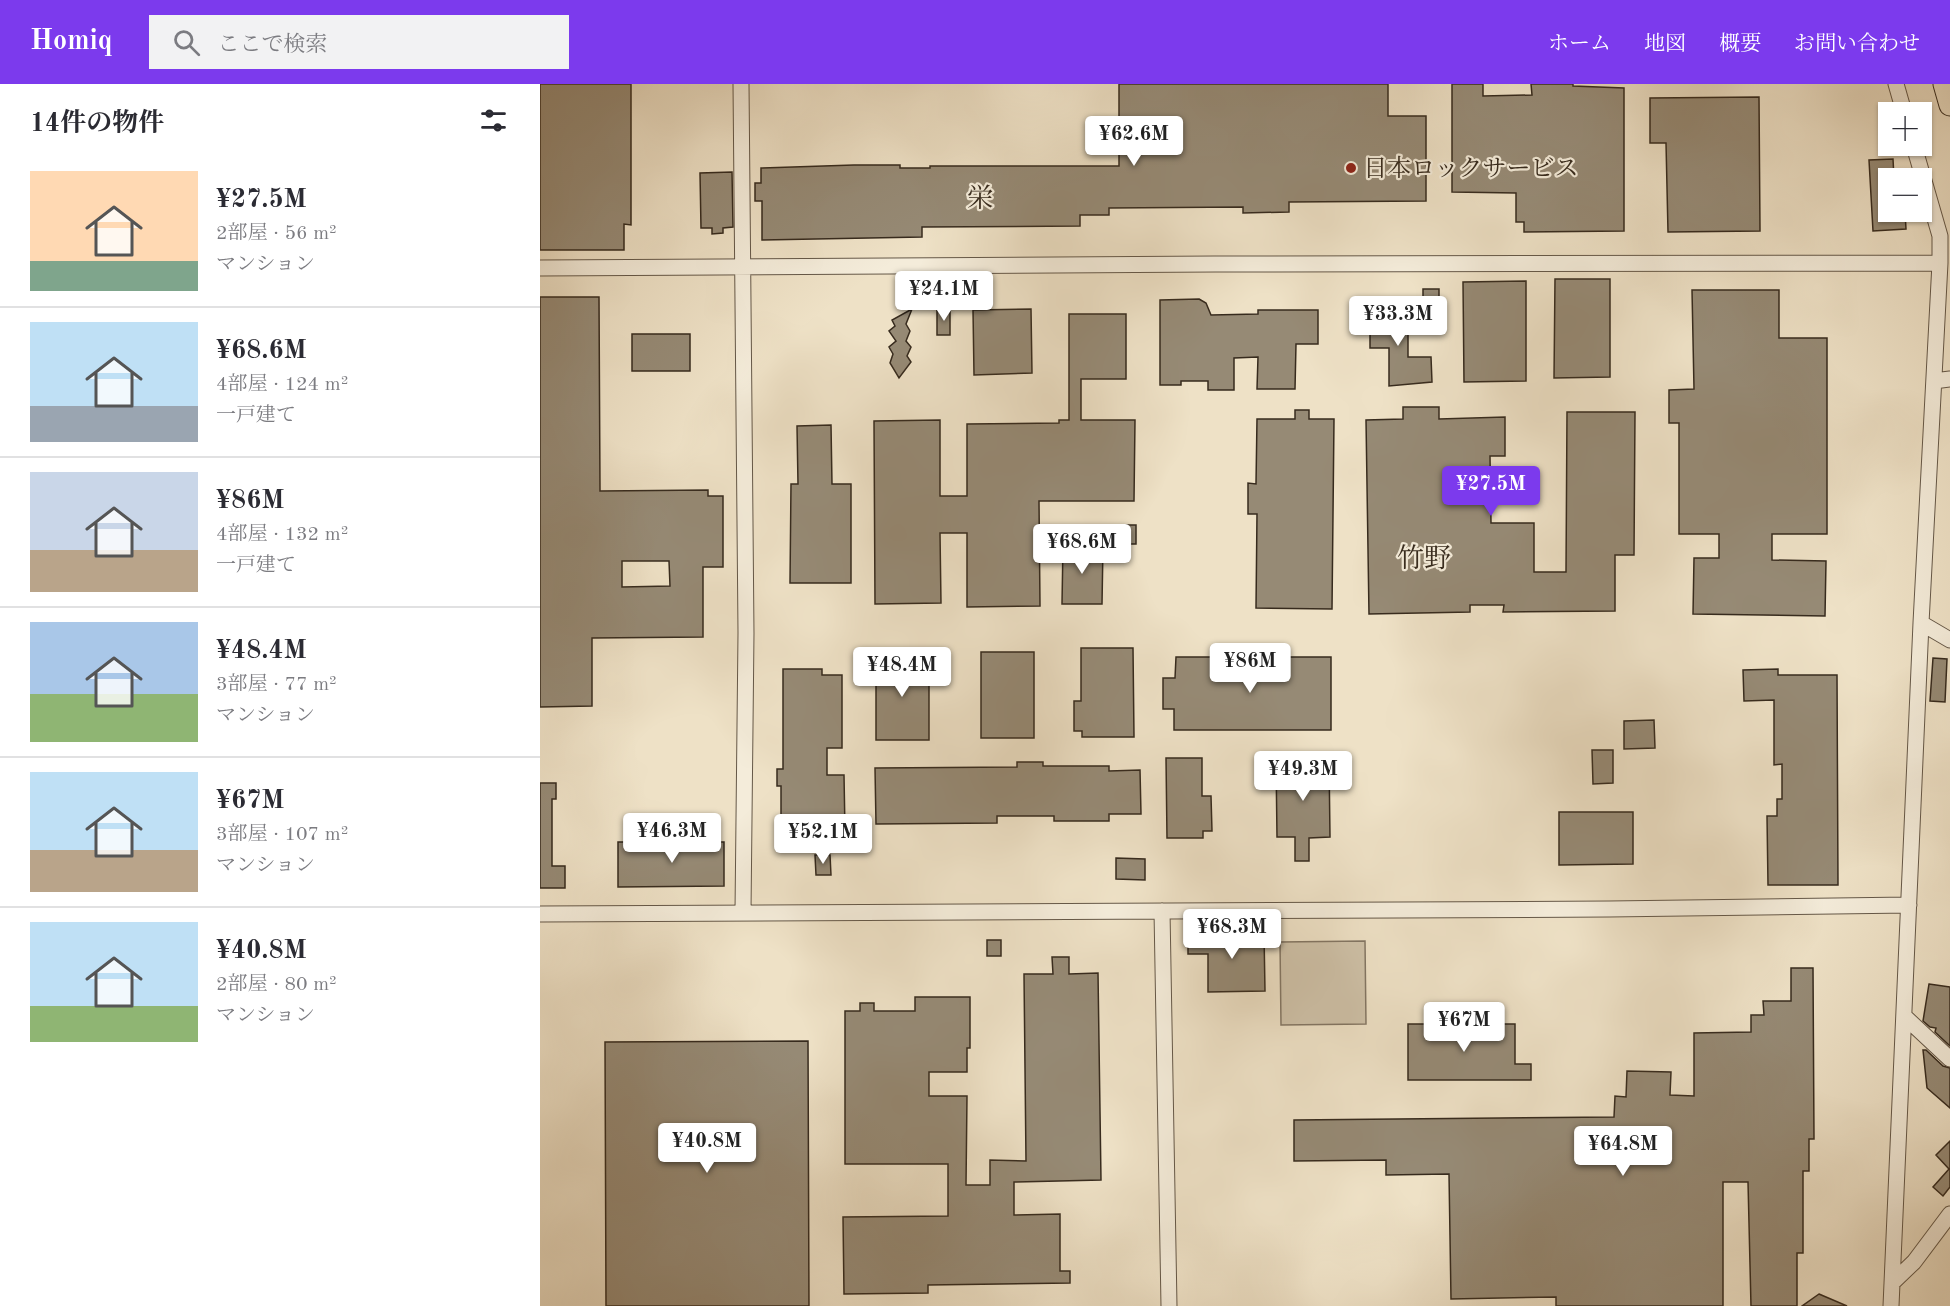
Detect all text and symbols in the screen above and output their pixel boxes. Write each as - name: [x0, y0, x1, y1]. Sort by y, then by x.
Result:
- search box: [149, 15, 569, 69]
- icon: search: [170, 26, 203, 59]
- text: Homiq: [30, 28, 113, 56]
- text: ここで検索: [218, 34, 328, 56]
- text: ホーム: [1548, 34, 1611, 55]
- text: 地図: [1644, 34, 1686, 55]
- text: 概要: [1719, 34, 1761, 55]
- text: お問い合わせ: [1794, 34, 1920, 55]
- map controls: [1878, 102, 1932, 222]
- button: +: [1878, 102, 1932, 156]
- icon: filters: [477, 104, 510, 137]
- text: 14件の物件: [30, 111, 164, 137]
- pin: ¥62.6M: [1085, 116, 1183, 167]
- text: ¥62.6M: [1099, 125, 1169, 145]
- place label: 日本ロックサービス: [1363, 155, 1579, 182]
- marker: 日本ロックサービス: [1344, 161, 1358, 175]
- button: −: [1878, 168, 1932, 222]
- district label: 栄: [967, 184, 994, 213]
- text: ¥27.5M: [216, 187, 307, 213]
- icon: home: [78, 195, 150, 267]
- text: 2部屋 · 56 m²: [216, 224, 337, 244]
- text: マンション: [216, 255, 315, 275]
- pin: ¥24.1M: [895, 271, 993, 322]
- text: ¥24.1M: [909, 280, 979, 300]
- pin: ¥33.3M: [1349, 296, 1447, 347]
- text: ¥33.3M: [1363, 305, 1433, 325]
- text: ¥68.6M: [216, 338, 307, 364]
- icon: home: [78, 346, 150, 418]
- text: 4部屋 · 124 m²: [216, 375, 348, 395]
- text: 一戸建て: [216, 406, 296, 426]
- pin: ¥27.5M: [1442, 466, 1540, 517]
- text: ¥27.5M: [1456, 475, 1526, 495]
- text: ¥86M: [216, 488, 284, 514]
- icon: home: [78, 496, 150, 568]
- pin: ¥68.6M: [1033, 524, 1131, 575]
- text: 4部屋 · 132 m²: [216, 525, 348, 545]
- text: ¥68.6M: [1047, 533, 1117, 553]
- district label: 竹野: [1397, 544, 1451, 573]
- text: 一戸建て: [216, 556, 296, 576]
- text: ¥48.4M: [216, 638, 307, 664]
- pin: ¥86M: [1214, 643, 1286, 694]
- icon: home: [78, 646, 150, 718]
- pin: ¥48.4M: [853, 647, 951, 698]
- text: ¥86M: [1224, 652, 1276, 672]
- text: ¥48.4M: [867, 656, 937, 676]
- text: 3部屋 · 77 m²: [216, 675, 337, 695]
- text: マンション: [216, 706, 315, 726]
- pin: ¥49.3M: [1254, 751, 1352, 802]
- text: ¥49.3M: [1268, 760, 1338, 780]
- text: ¥67M: [216, 788, 284, 814]
- icon: home: [78, 796, 150, 868]
- pin: ¥46.3M: [623, 813, 721, 864]
- pin: ¥52.1M: [774, 814, 872, 865]
- text: ¥46.3M: [637, 822, 707, 842]
- text: ¥52.1M: [788, 823, 858, 843]
- text: 3部屋 · 107 m²: [216, 825, 348, 845]
- text: マンション: [216, 856, 315, 876]
- pin: ¥68.3M: [1183, 909, 1281, 960]
- text: ¥68.3M: [1197, 918, 1267, 938]
- text: ¥40.8M: [216, 938, 307, 964]
- icon: home: [78, 946, 150, 1018]
- text: 2部屋 · 80 m²: [216, 975, 337, 995]
- pin: ¥67M: [1428, 1002, 1500, 1053]
- text: マンション: [216, 1006, 315, 1026]
- text: ¥67M: [1438, 1011, 1490, 1031]
- pin: ¥40.8M: [658, 1123, 756, 1174]
- pin: ¥64.8M: [1574, 1126, 1672, 1177]
- text: ¥40.8M: [672, 1132, 742, 1152]
- text: ¥64.8M: [1588, 1135, 1658, 1155]

